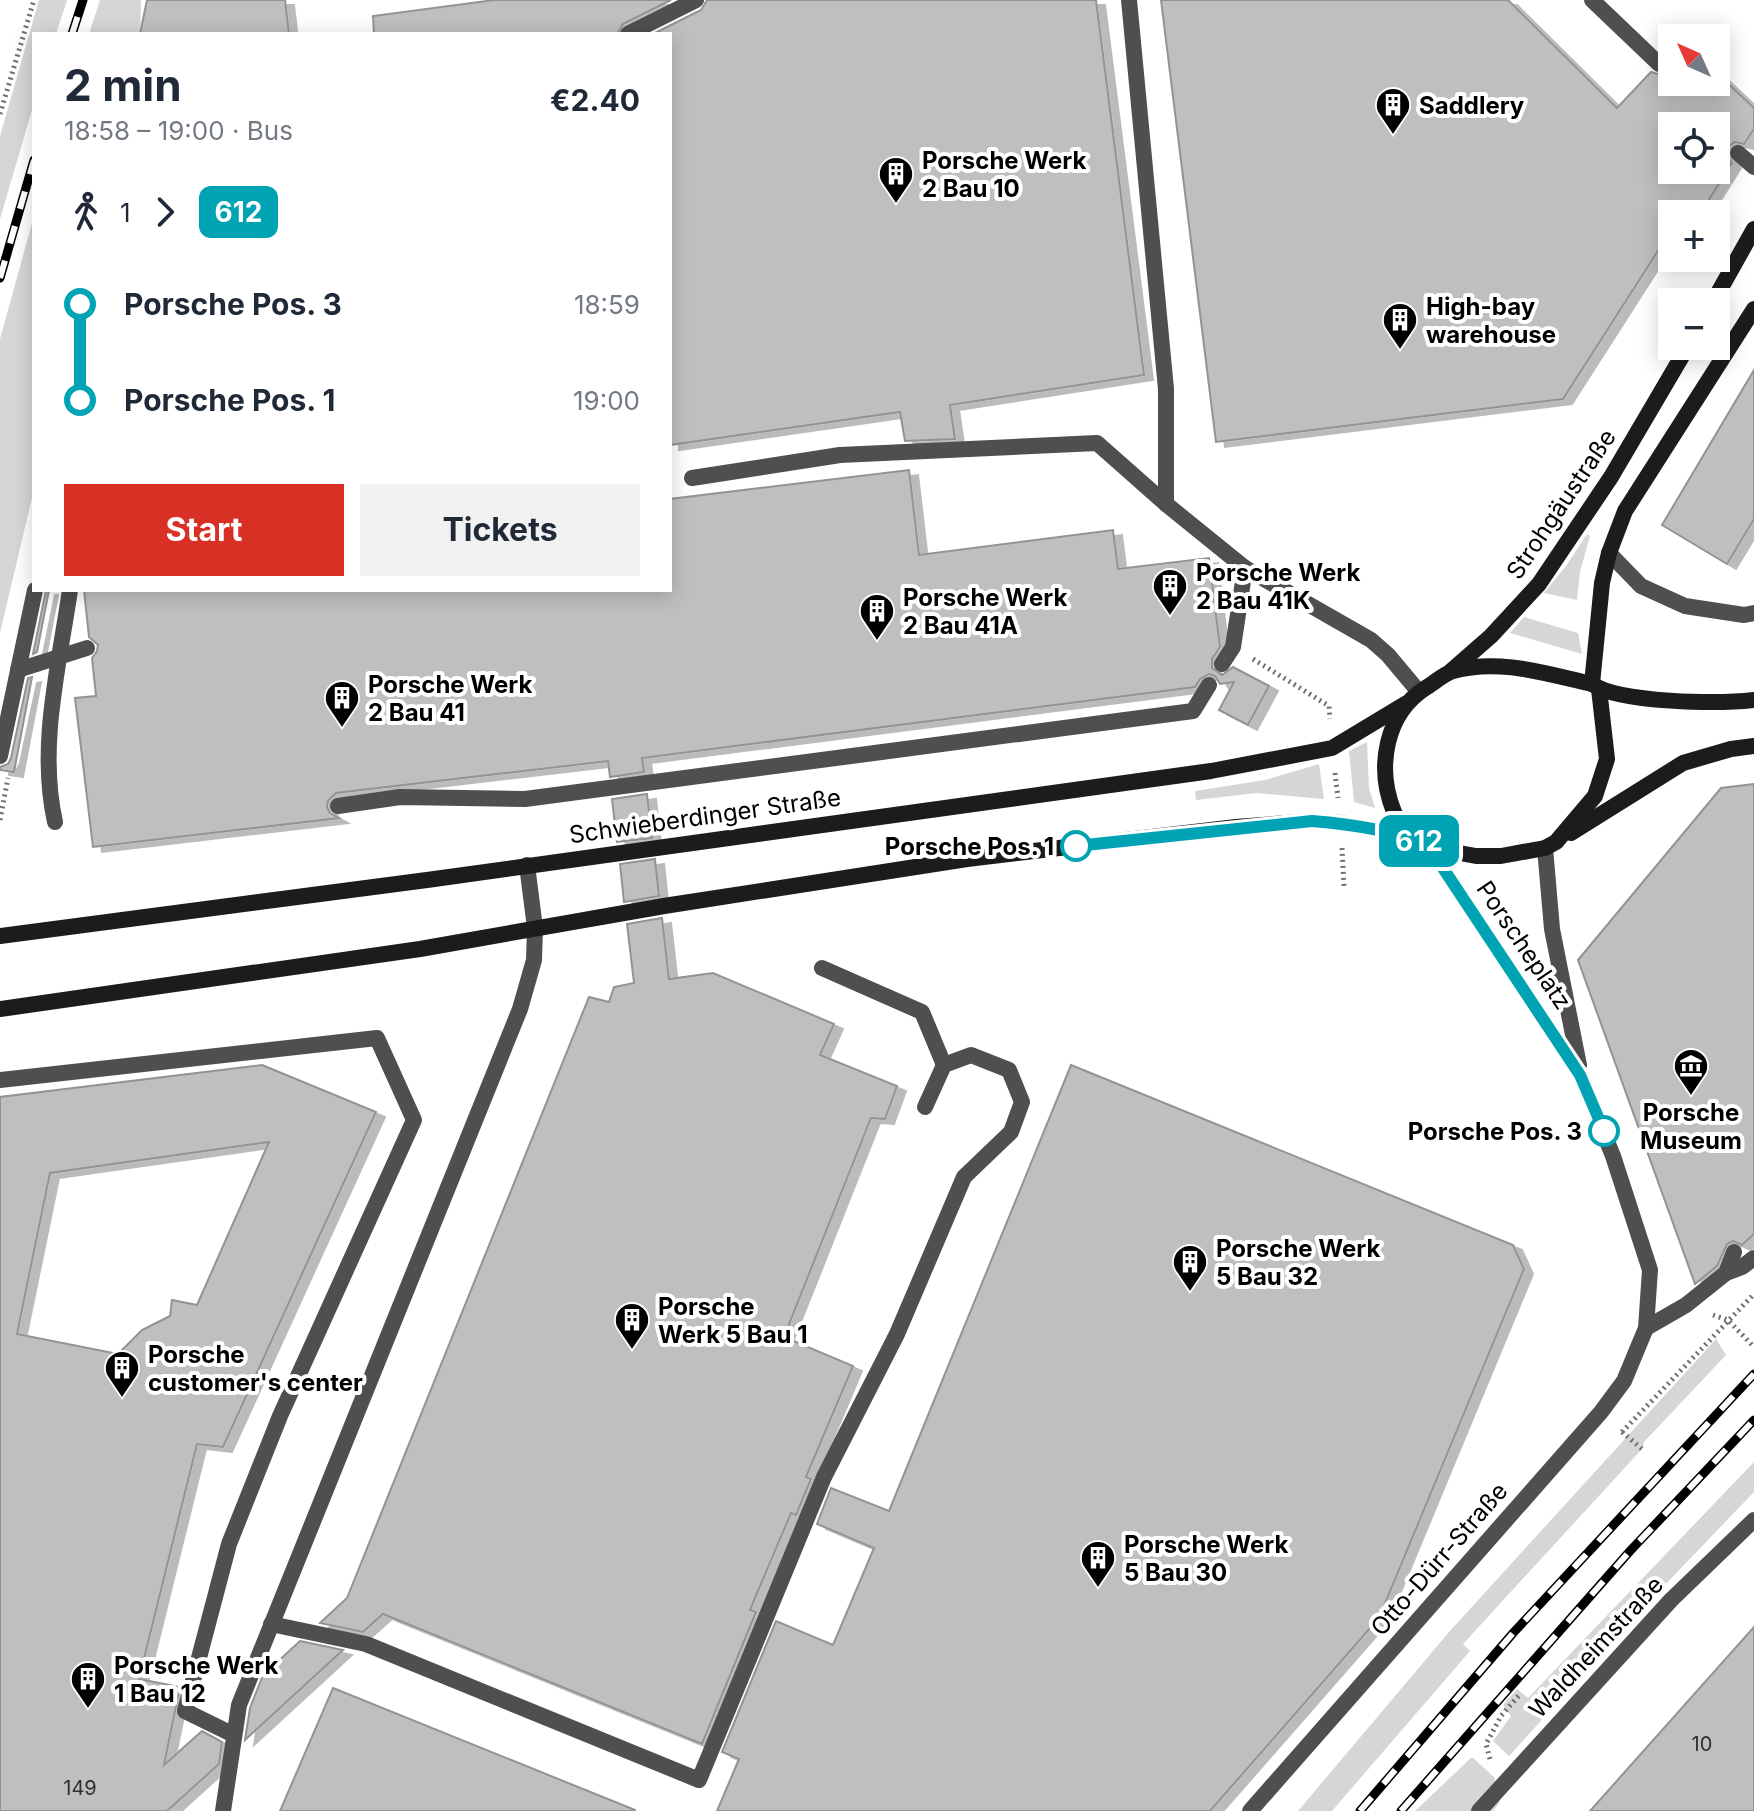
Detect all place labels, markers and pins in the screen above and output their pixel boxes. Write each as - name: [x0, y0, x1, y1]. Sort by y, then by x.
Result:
- building icon: Saddlery: [1374, 86, 1412, 136]
- place label: Saddlery: [1419, 91, 1525, 120]
- place label: Porsche Werk 2 Bau 10: [922, 146, 1086, 203]
- building icon: Porsche Werk 2 Bau 10: [877, 155, 915, 205]
- place label: High-bay warehouse: [1426, 292, 1556, 349]
- building icon: High-bay warehouse: [1381, 301, 1419, 351]
- place label: Porsche Werk 2 Bau 41K: [1196, 558, 1360, 615]
- building icon: Porsche Werk 2 Bau 41K: [1151, 567, 1189, 617]
- place label: Porsche Werk 2 Bau 41A: [903, 583, 1067, 640]
- building icon: Porsche Werk 2 Bau 41A: [858, 592, 896, 642]
- place label: Porsche Werk 2 Bau 41: [368, 670, 532, 727]
- building icon: Porsche Werk 2 Bau 41: [323, 679, 361, 729]
- marker: Porsche Pos. 1: [1061, 831, 1091, 861]
- place label: Porsche Pos. 1: [885, 832, 1054, 861]
- museum icon: Porsche Museum: [1672, 1047, 1710, 1097]
- place label: Porsche Museum: [1640, 1098, 1742, 1155]
- marker: Porsche Pos. 3: [1589, 1116, 1619, 1146]
- place label: Porsche Pos. 3: [1408, 1117, 1582, 1146]
- place label: Porsche Werk 5 Bau 32: [1216, 1234, 1380, 1291]
- building icon: Porsche Werk 5 Bau 32: [1171, 1243, 1209, 1293]
- place label: Porsche Werk 5 Bau 1: [658, 1292, 808, 1349]
- building icon: Porsche Werk 5 Bau 1: [613, 1301, 651, 1351]
- place label: Porsche customer's center: [148, 1340, 363, 1397]
- building icon: Porsche customer's center: [103, 1349, 141, 1399]
- place label: Porsche Werk 5 Bau 30: [1124, 1530, 1288, 1587]
- building icon: Porsche Werk 5 Bau 30: [1079, 1539, 1117, 1589]
- place label: Porsche Werk 1 Bau 12: [114, 1651, 278, 1708]
- building icon: Porsche Werk 1 Bau 12: [69, 1660, 107, 1710]

